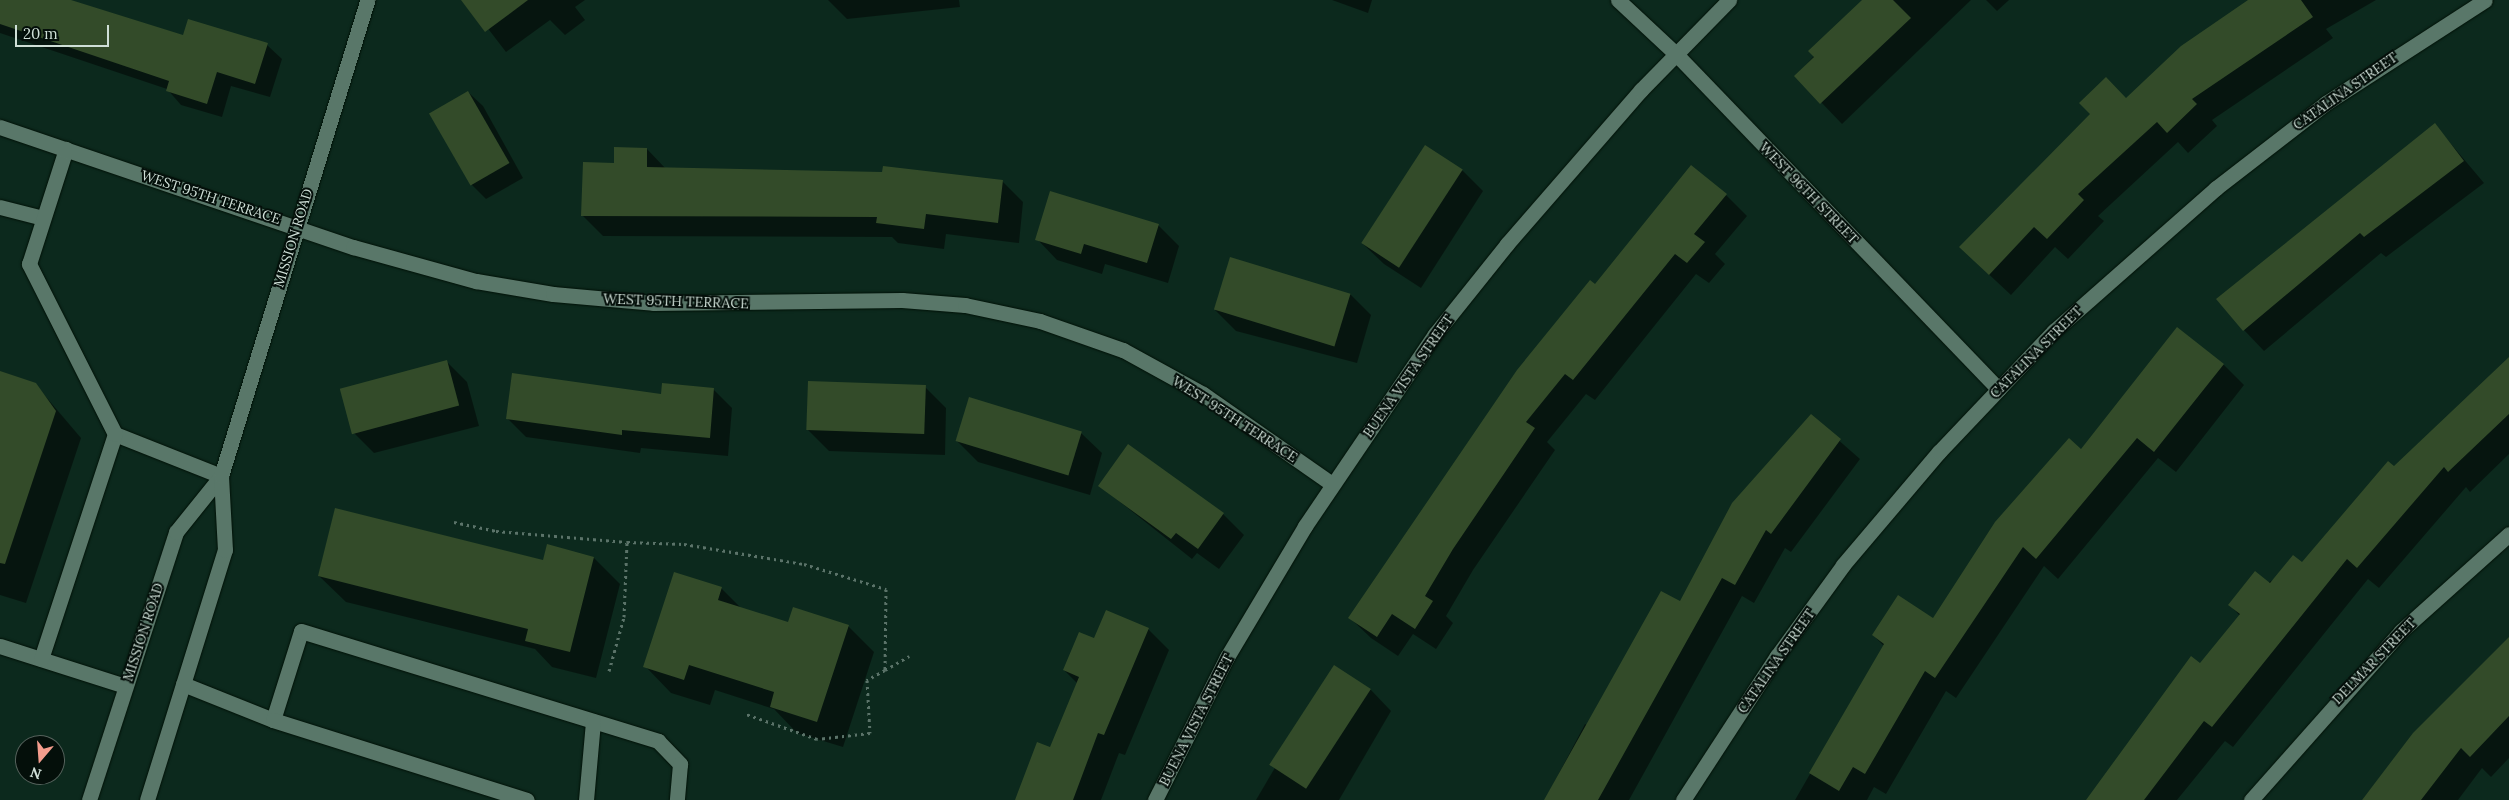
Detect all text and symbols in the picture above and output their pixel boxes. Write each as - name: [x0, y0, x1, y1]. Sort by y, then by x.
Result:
- scale bar: [18, 15, 111, 47]
- text: 20 m: [23, 24, 58, 43]
- street label: CATALINA STREET: [2290, 49, 2400, 133]
- street label: WEST 96TH STREET: [1756, 139, 1862, 247]
- street label: WEST 95TH TERRACE: [139, 167, 283, 227]
- street label: MISSION ROAD: [270, 187, 316, 289]
- street label: WEST 95TH TERRACE: [603, 290, 749, 312]
- street label: CATALINA STREET: [1986, 302, 2086, 402]
- street label: BUENA VISTA STREET: [1359, 311, 1457, 441]
- street label: WEST 95TH TERRACE: [1169, 372, 1301, 466]
- street label: MISSION ROAD: [119, 581, 167, 683]
- street label: CATALINA STREET: [1734, 606, 1818, 716]
- street label: DELMAR STREET: [2329, 614, 2419, 708]
- street label: BUENA VISTA STREET: [1155, 651, 1237, 789]
- north arrow: [15, 735, 65, 785]
- text: N: [28, 763, 44, 784]

